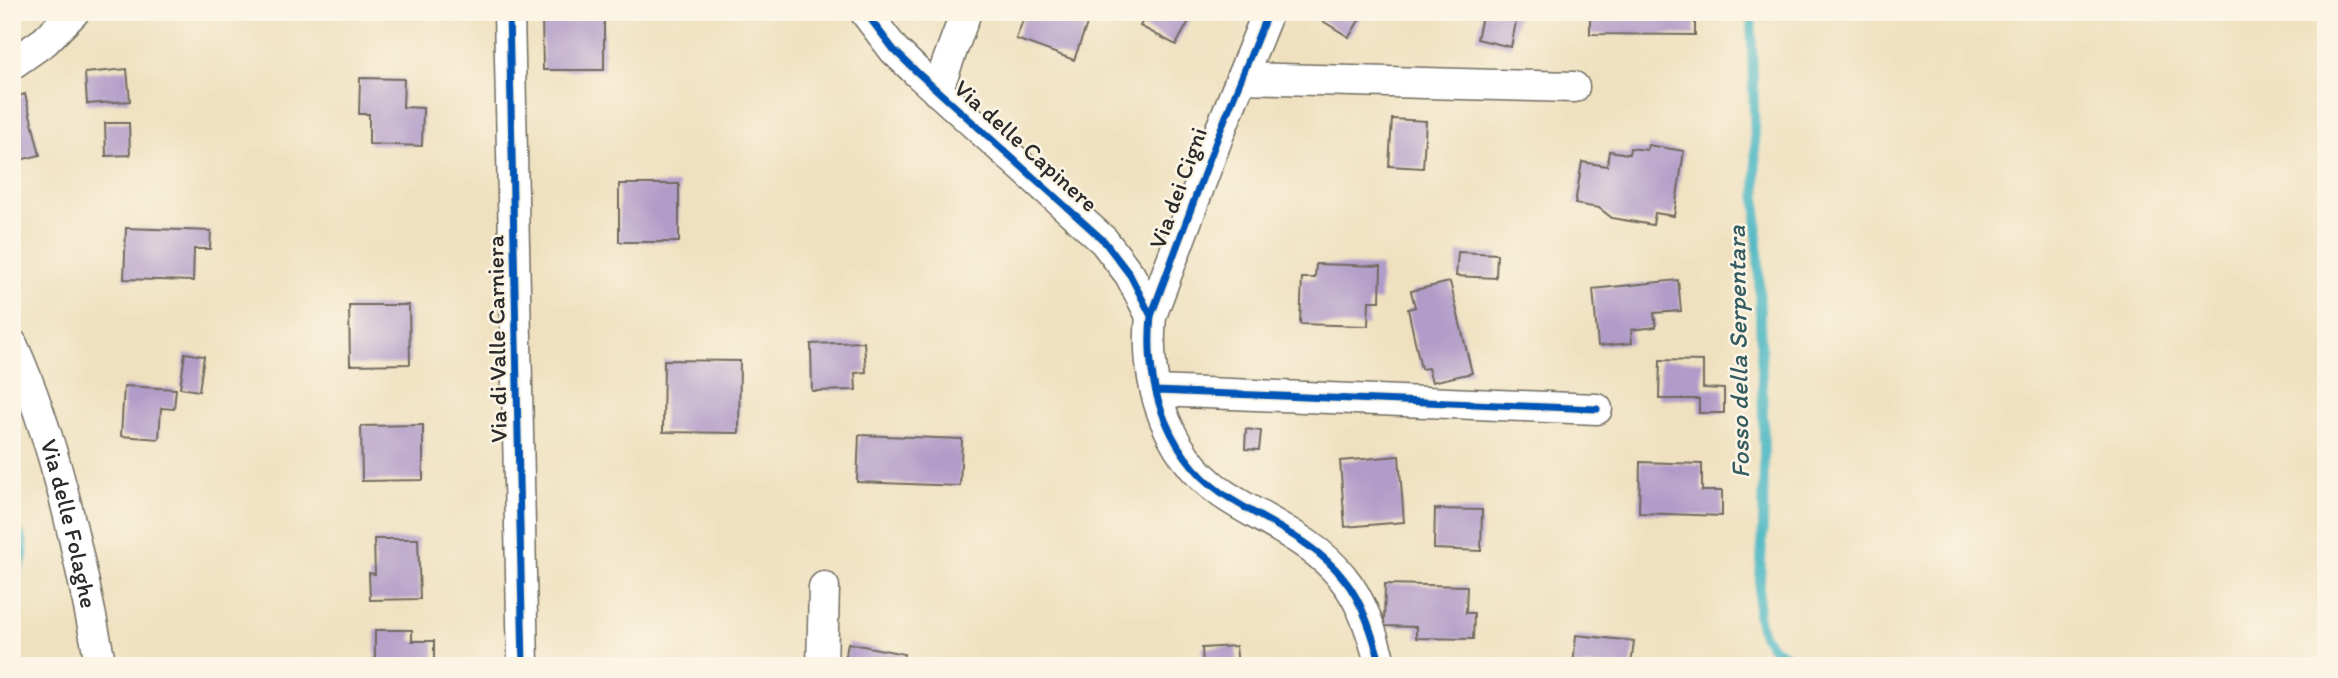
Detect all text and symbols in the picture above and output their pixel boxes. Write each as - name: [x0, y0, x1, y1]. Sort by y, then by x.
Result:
- street label: Via delle Capinere: [948, 73, 1104, 218]
- street label: Via dei Cigni: [1142, 123, 1213, 253]
- water label: Fosso della Serpentara: [1720, 224, 1756, 479]
- street label: Via di Valle Carniera: [480, 234, 513, 443]
- street label: Via delle Folaghe: [35, 436, 104, 611]

